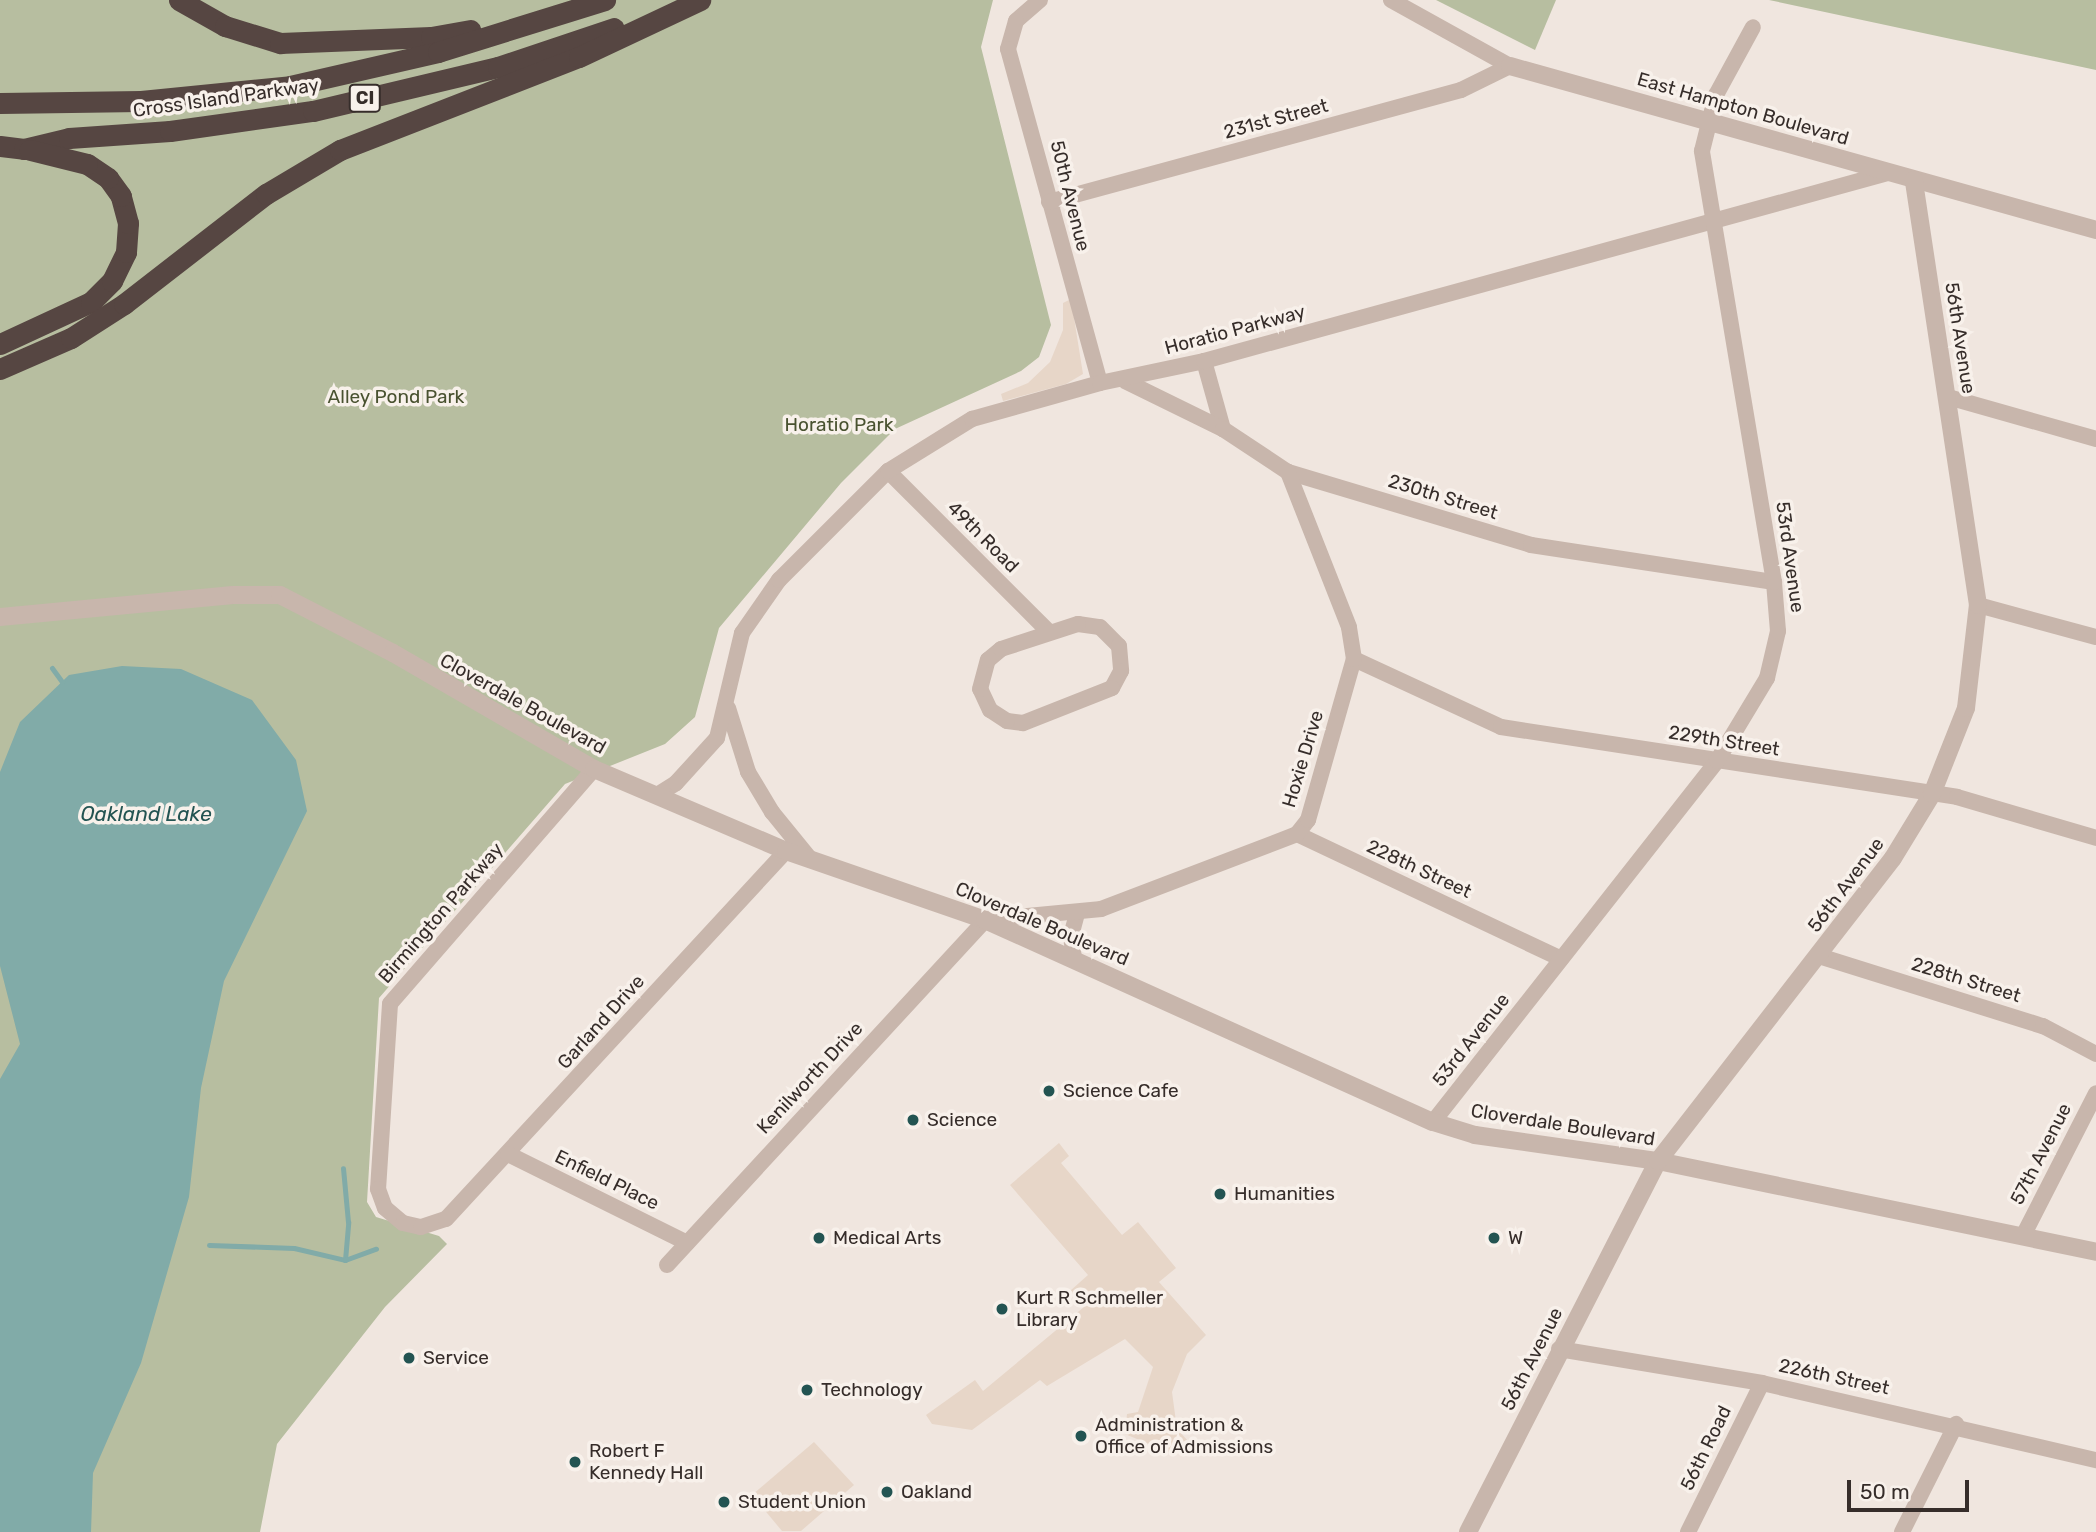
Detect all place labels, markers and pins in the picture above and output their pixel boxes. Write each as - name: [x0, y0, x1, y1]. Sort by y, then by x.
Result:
- place label: Science Cafe: [1063, 1080, 1179, 1102]
- marker: Science Cafe: [1041, 1083, 1057, 1099]
- place label: Science: [927, 1109, 997, 1131]
- marker: Science: [905, 1112, 921, 1128]
- place label: Humanities: [1234, 1183, 1335, 1205]
- marker: Humanities: [1212, 1186, 1228, 1202]
- place label: Medical Arts: [833, 1227, 942, 1249]
- place label: W: [1508, 1227, 1523, 1249]
- marker: Medical Arts: [811, 1230, 827, 1246]
- marker: W: [1486, 1230, 1502, 1246]
- place label: Kurt R Schmeller Library: [1016, 1287, 1163, 1331]
- marker: Kurt R Schmeller Library: [994, 1301, 1010, 1317]
- place label: Service: [423, 1347, 489, 1369]
- marker: Service: [401, 1350, 417, 1366]
- place label: Technology: [821, 1379, 923, 1401]
- marker: Technology: [799, 1382, 815, 1398]
- place label: Administration & Office of Admissions: [1095, 1414, 1274, 1458]
- marker: Administration & Office of Admissions: [1073, 1428, 1089, 1444]
- place label: Robert F Kennedy Hall: [589, 1440, 704, 1484]
- marker: Robert F Kennedy Hall: [567, 1454, 583, 1470]
- place label: Oakland: [901, 1481, 972, 1503]
- marker: Oakland: [879, 1484, 895, 1500]
- place label: Student Union: [738, 1491, 866, 1513]
- marker: Student Union: [716, 1494, 732, 1510]

